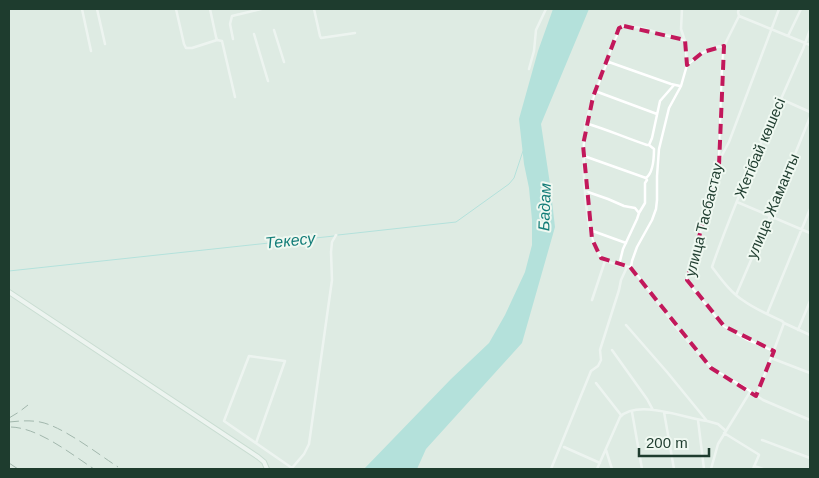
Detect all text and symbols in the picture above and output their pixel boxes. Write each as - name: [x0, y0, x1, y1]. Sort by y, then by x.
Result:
- street label: Жетібай көшесі: [731, 95, 788, 200]
- street label: улица Жаманты: [743, 151, 802, 261]
- street label: улица Тасбастау: [681, 161, 726, 278]
- water label: Бадам: [535, 183, 554, 231]
- water label: Текесу: [264, 229, 317, 252]
- scale bar: [639, 426, 709, 458]
- text: 200 m: [646, 434, 688, 451]

